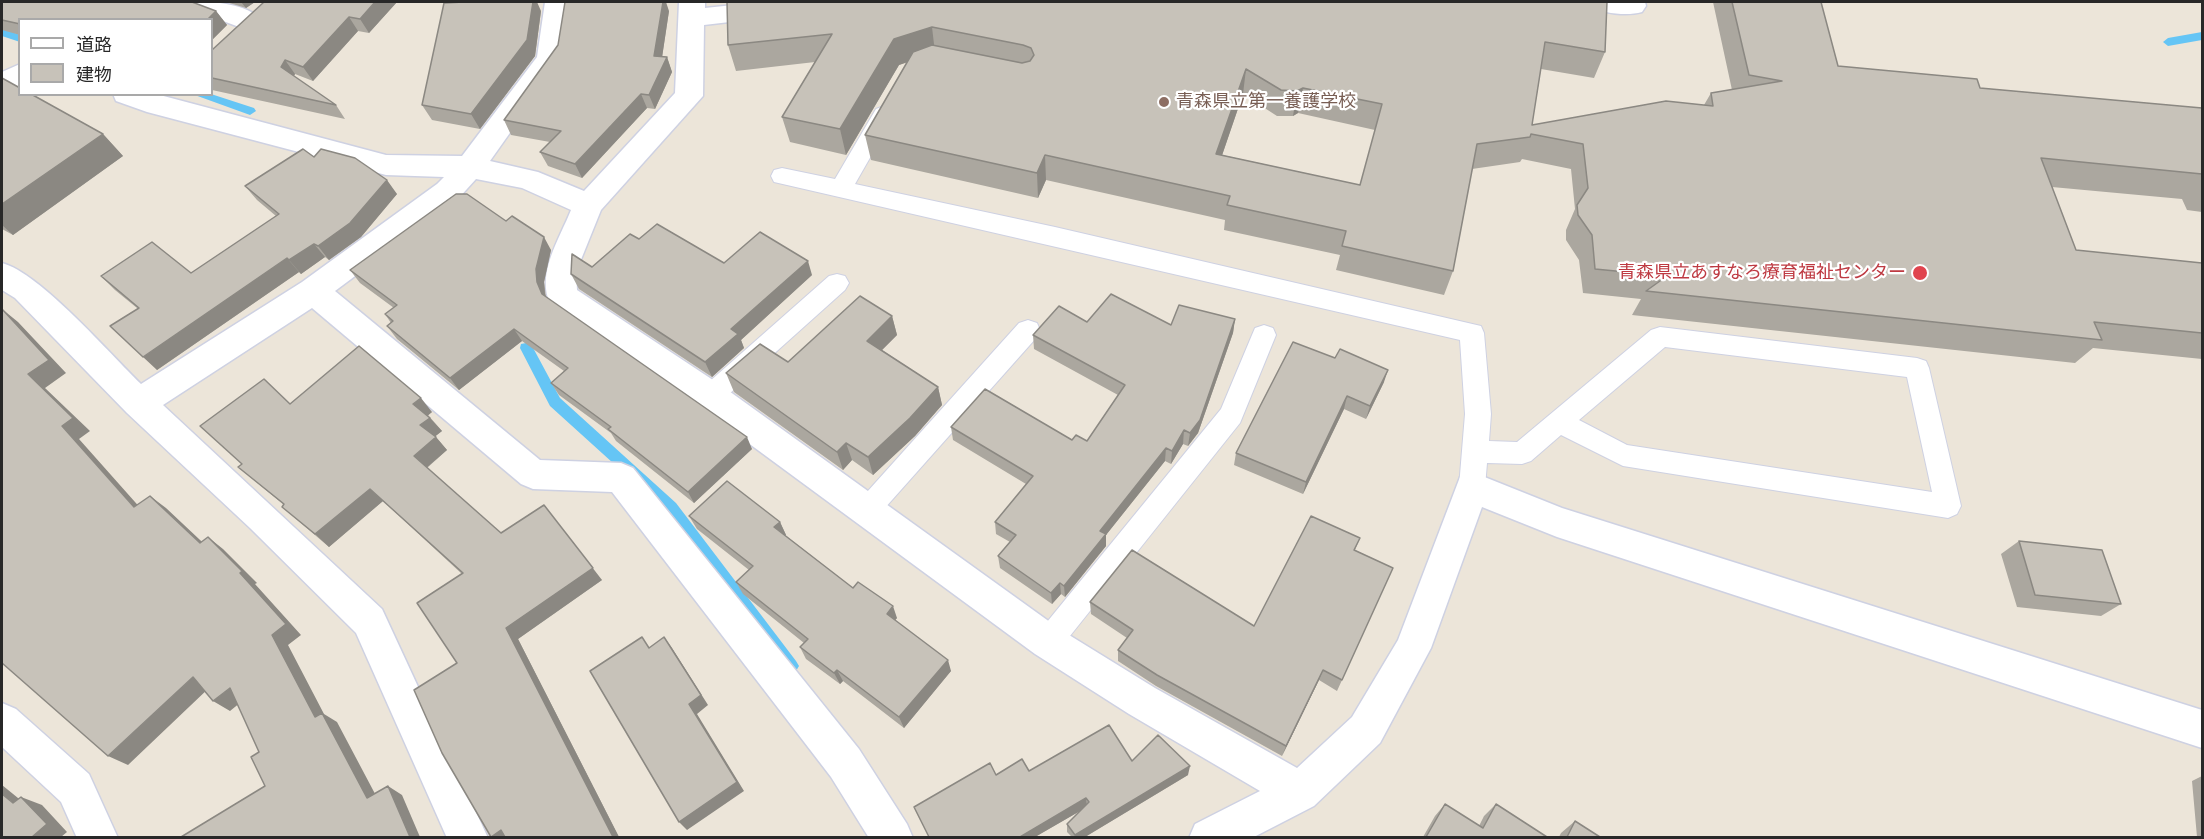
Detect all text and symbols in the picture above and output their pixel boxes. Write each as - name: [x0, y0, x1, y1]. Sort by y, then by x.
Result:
- legend: [18, 18, 213, 96]
- text: 道路: [76, 34, 112, 56]
- text: 建物: [76, 64, 112, 86]
- place label: 青森県立第一養護学校: [1176, 91, 1356, 113]
- marker: 青森県立第一養護学校: [1157, 95, 1171, 109]
- place label: 青森県立あすなろ療育福祉センター: [1618, 262, 1906, 284]
- marker: 青森県立あすなろ療育福祉センター: [1911, 264, 1929, 282]

